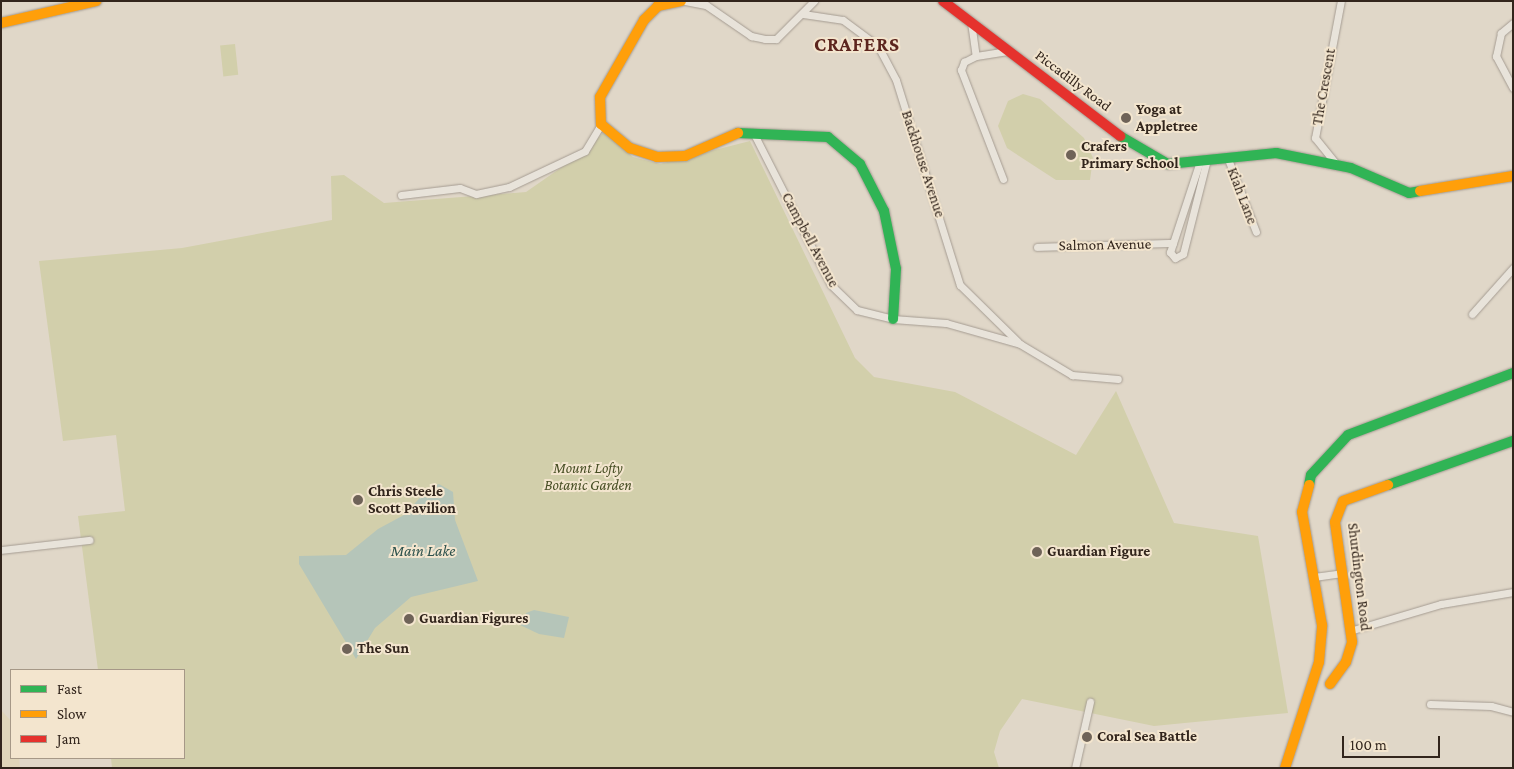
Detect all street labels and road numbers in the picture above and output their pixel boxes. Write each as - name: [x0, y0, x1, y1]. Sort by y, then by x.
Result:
- street label: Piccadilly Road: [1031, 47, 1115, 115]
- street label: The Crescent: [1308, 47, 1340, 127]
- street label: Backhouse Avenue: [897, 108, 949, 220]
- street label: Kiah Lane: [1223, 165, 1261, 227]
- street label: Campbell Avenue: [777, 190, 843, 290]
- street label: Salmon Avenue: [1059, 235, 1151, 255]
- street label: Shurdington Road: [1343, 522, 1375, 632]

